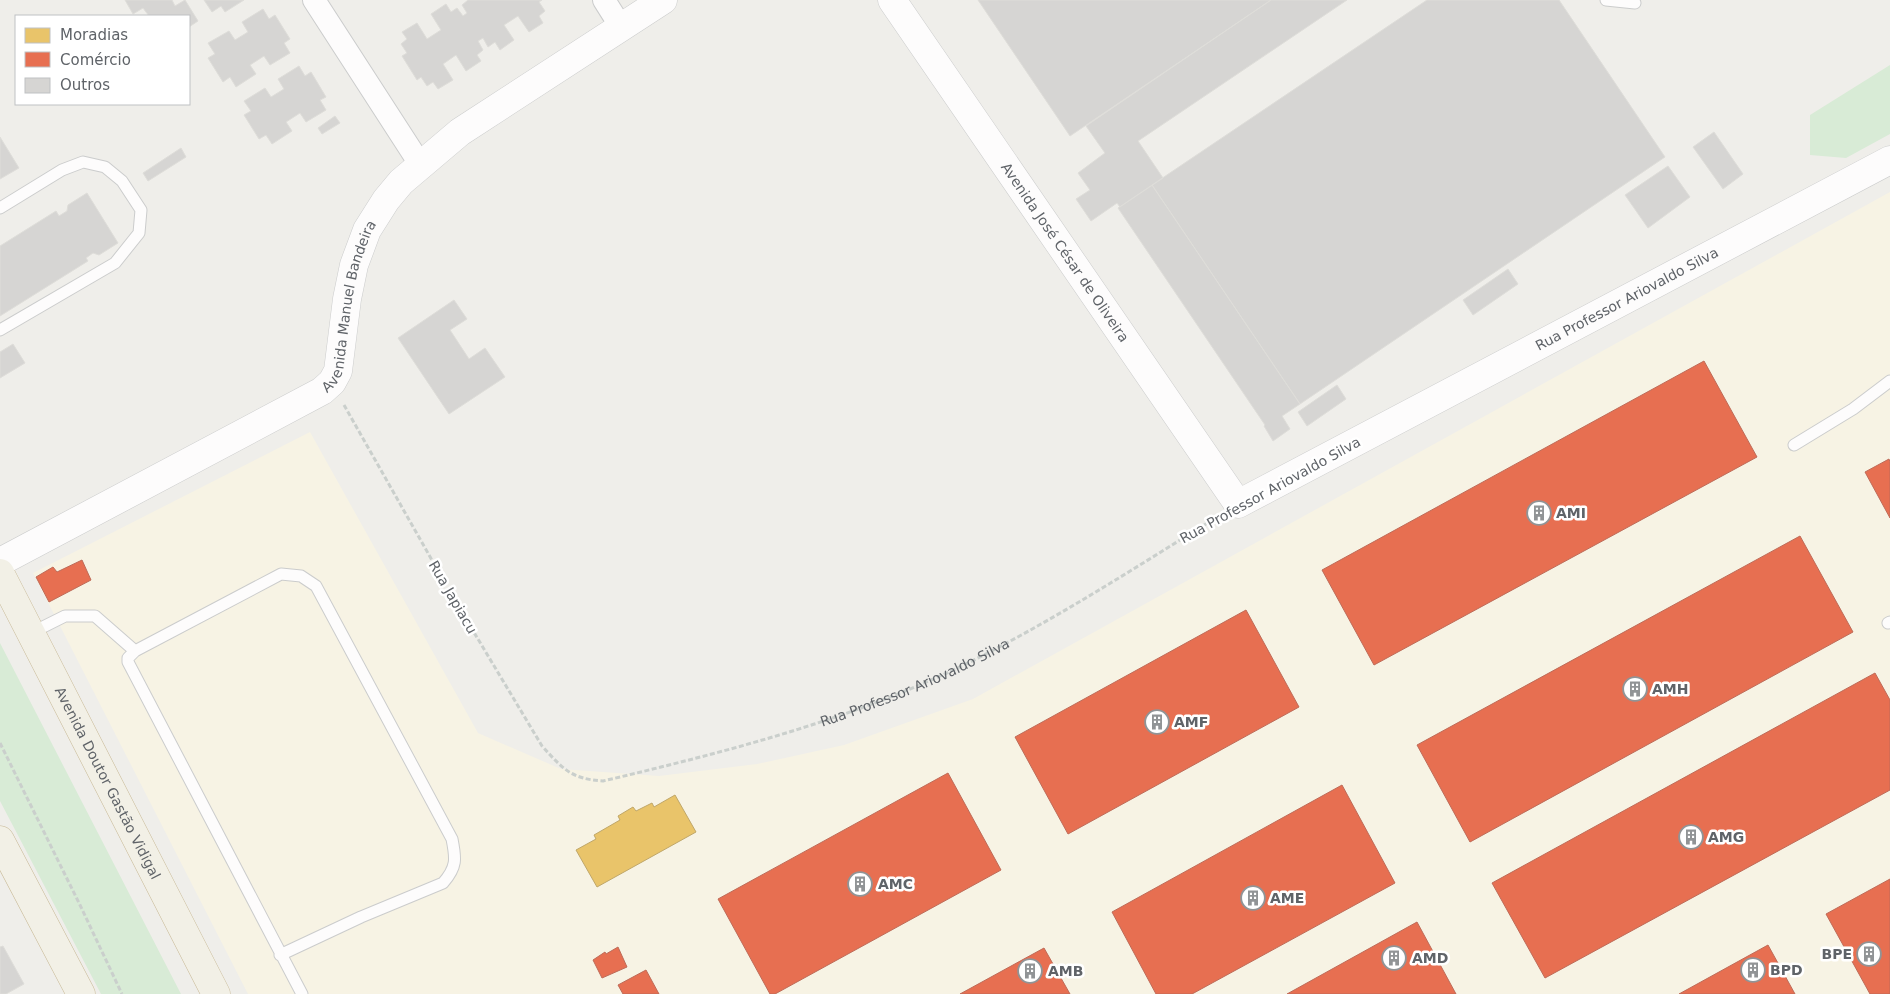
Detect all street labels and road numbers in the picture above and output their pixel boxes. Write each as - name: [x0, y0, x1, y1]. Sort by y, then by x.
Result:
- street label: Avenida José César de Oliveira: [998, 160, 1132, 345]
- street label: Avenida Manuel Bandeira: [318, 217, 379, 396]
- street label: Rua Professor Ariovaldo Silva: [1533, 244, 1721, 354]
- street label: Rua Professor Ariovaldo Silva: [1177, 434, 1363, 546]
- street label: Rua Japiacu: [426, 558, 480, 636]
- street label: Rua Professor Ariovaldo Silva: [818, 635, 1012, 730]
- street label: Avenida Doutor Gastão Vidigal: [52, 684, 164, 882]

